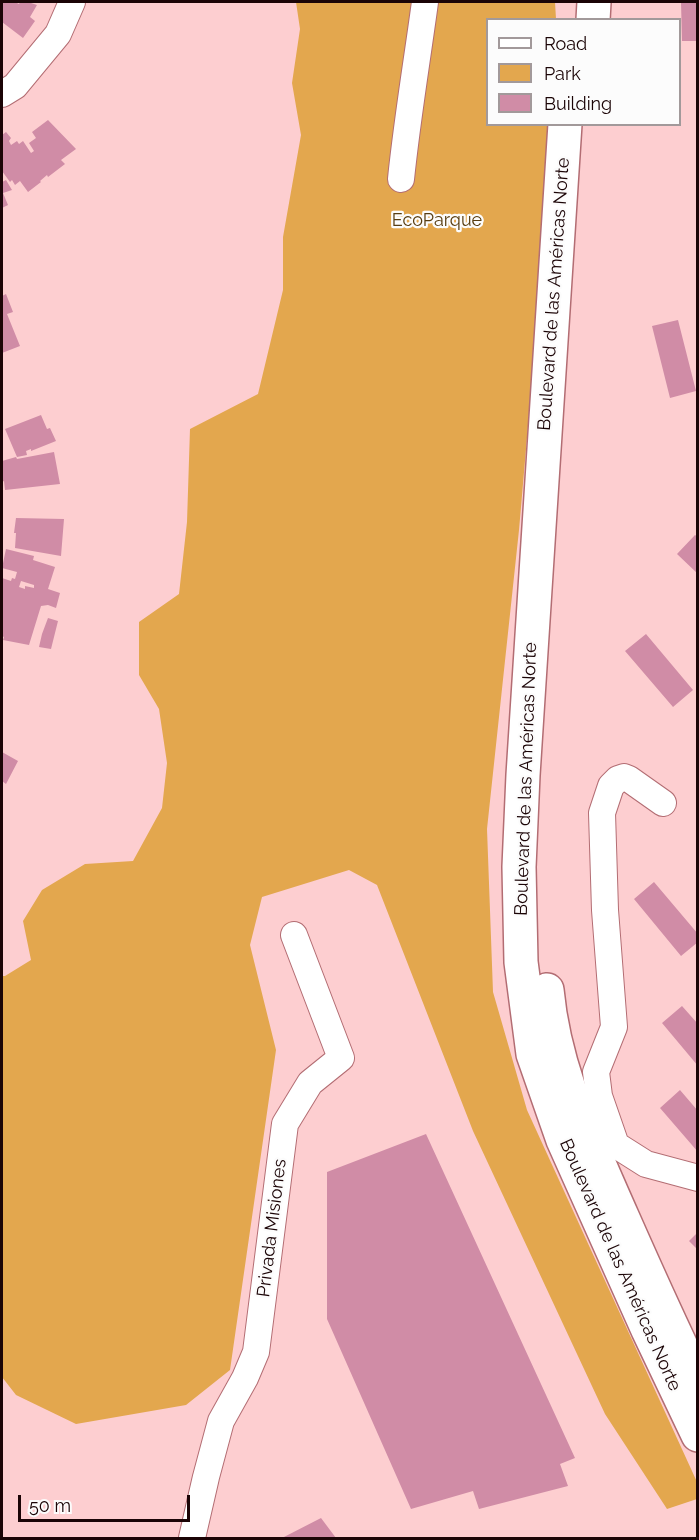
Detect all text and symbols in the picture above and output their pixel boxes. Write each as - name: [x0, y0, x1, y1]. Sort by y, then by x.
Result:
- legend: [486, 18, 681, 126]
- text: Road: [544, 33, 587, 54]
- text: Park: [544, 63, 581, 84]
- text: Building: [544, 93, 612, 114]
- street label: Boulevard de las Américas Norte: [534, 157, 574, 431]
- park label: EcoParque: [392, 210, 482, 232]
- street label: Boulevard de las Américas Norte: [510, 642, 542, 916]
- street label: Boulevard de las Américas Norte: [554, 1136, 686, 1394]
- street label: Privada Misiones: [253, 1158, 291, 1298]
- scale bar: [21, 1483, 194, 1521]
- text: 50 m: [29, 1495, 71, 1516]

